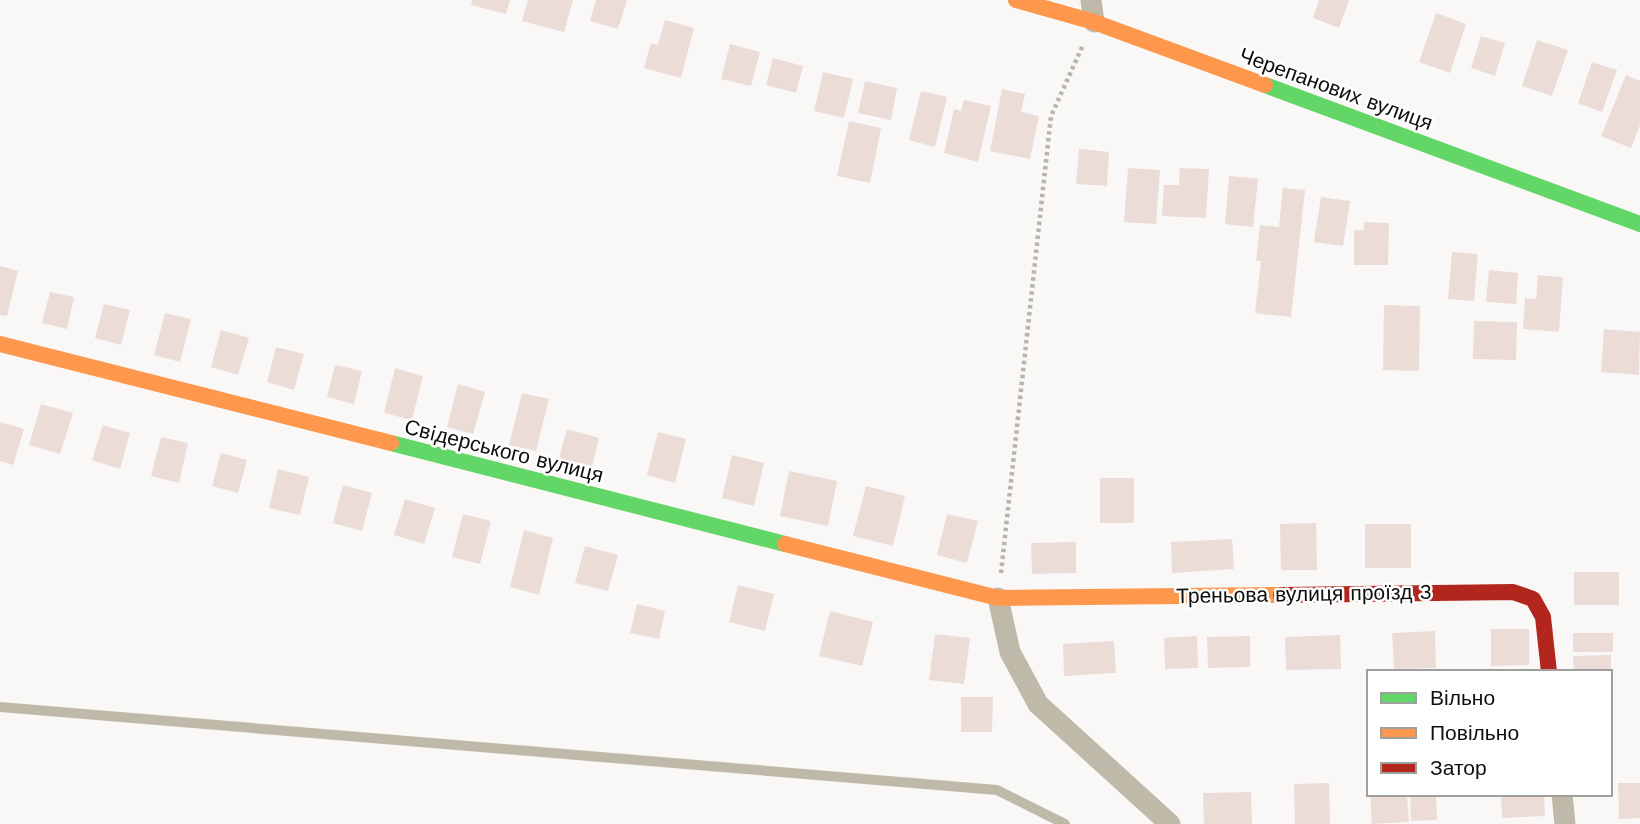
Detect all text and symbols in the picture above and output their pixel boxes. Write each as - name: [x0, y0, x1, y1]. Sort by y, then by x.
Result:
- street label: Черепанових вулиця: [1236, 42, 1436, 135]
- street label: Свiдерського вулиця: [402, 414, 606, 487]
- street label: Треньова вулиця проїзд 3: [1176, 579, 1432, 608]
- legend: [1367, 670, 1612, 796]
- text: Вільно: [1430, 685, 1495, 710]
- text: Повільно: [1430, 720, 1519, 745]
- text: Затор: [1430, 755, 1487, 780]

